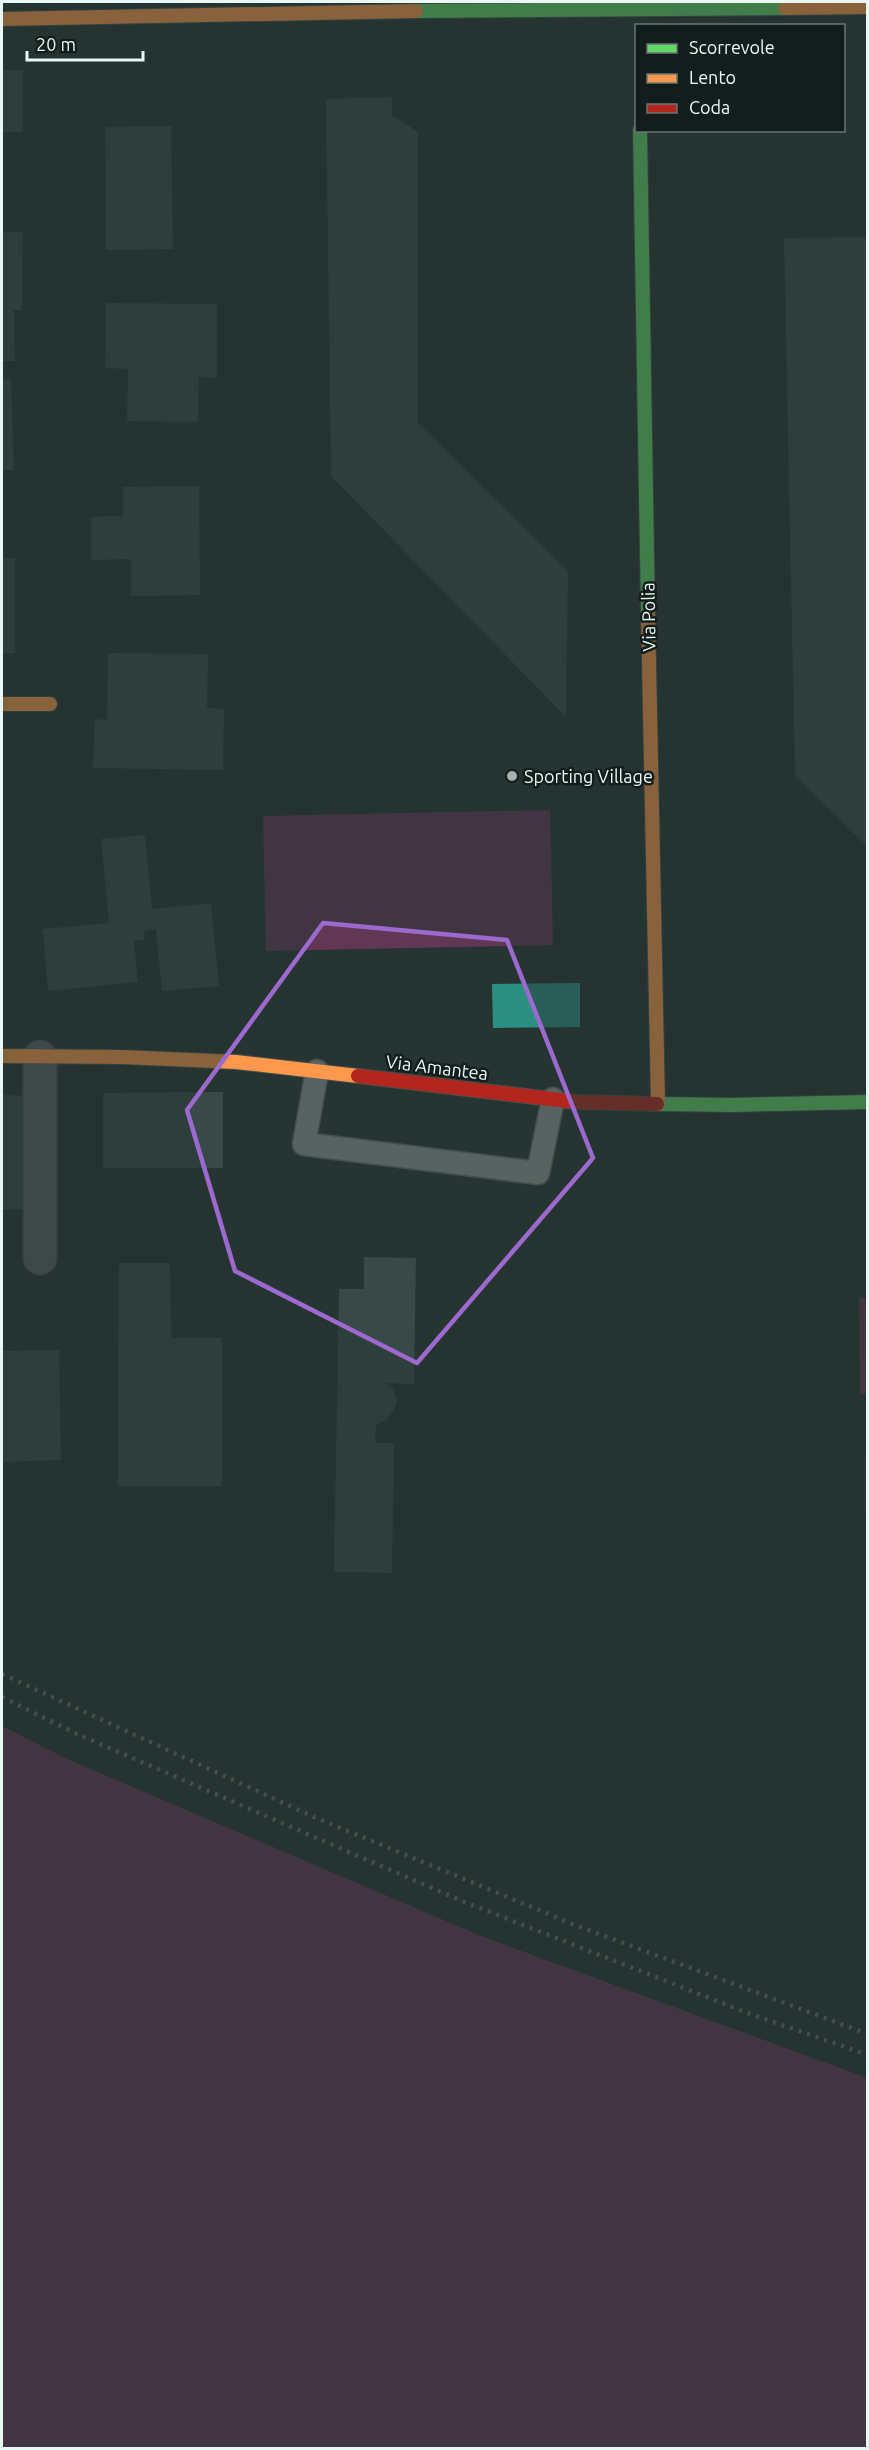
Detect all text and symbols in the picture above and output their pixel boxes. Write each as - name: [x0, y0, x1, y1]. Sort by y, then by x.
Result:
- scale bar: [27, 24, 142, 62]
- legend: [635, 24, 845, 132]
- text: 20 m: [36, 34, 76, 54]
- text: Scorrevole: [689, 37, 775, 57]
- text: Lento: [689, 67, 736, 87]
- text: Coda: [689, 97, 730, 117]
- street label: Via Polia: [637, 582, 659, 652]
- place label: Sporting Village: [524, 766, 653, 786]
- marker: Sporting Village: [505, 769, 519, 783]
- street label: Via Amantea: [385, 1051, 489, 1083]

